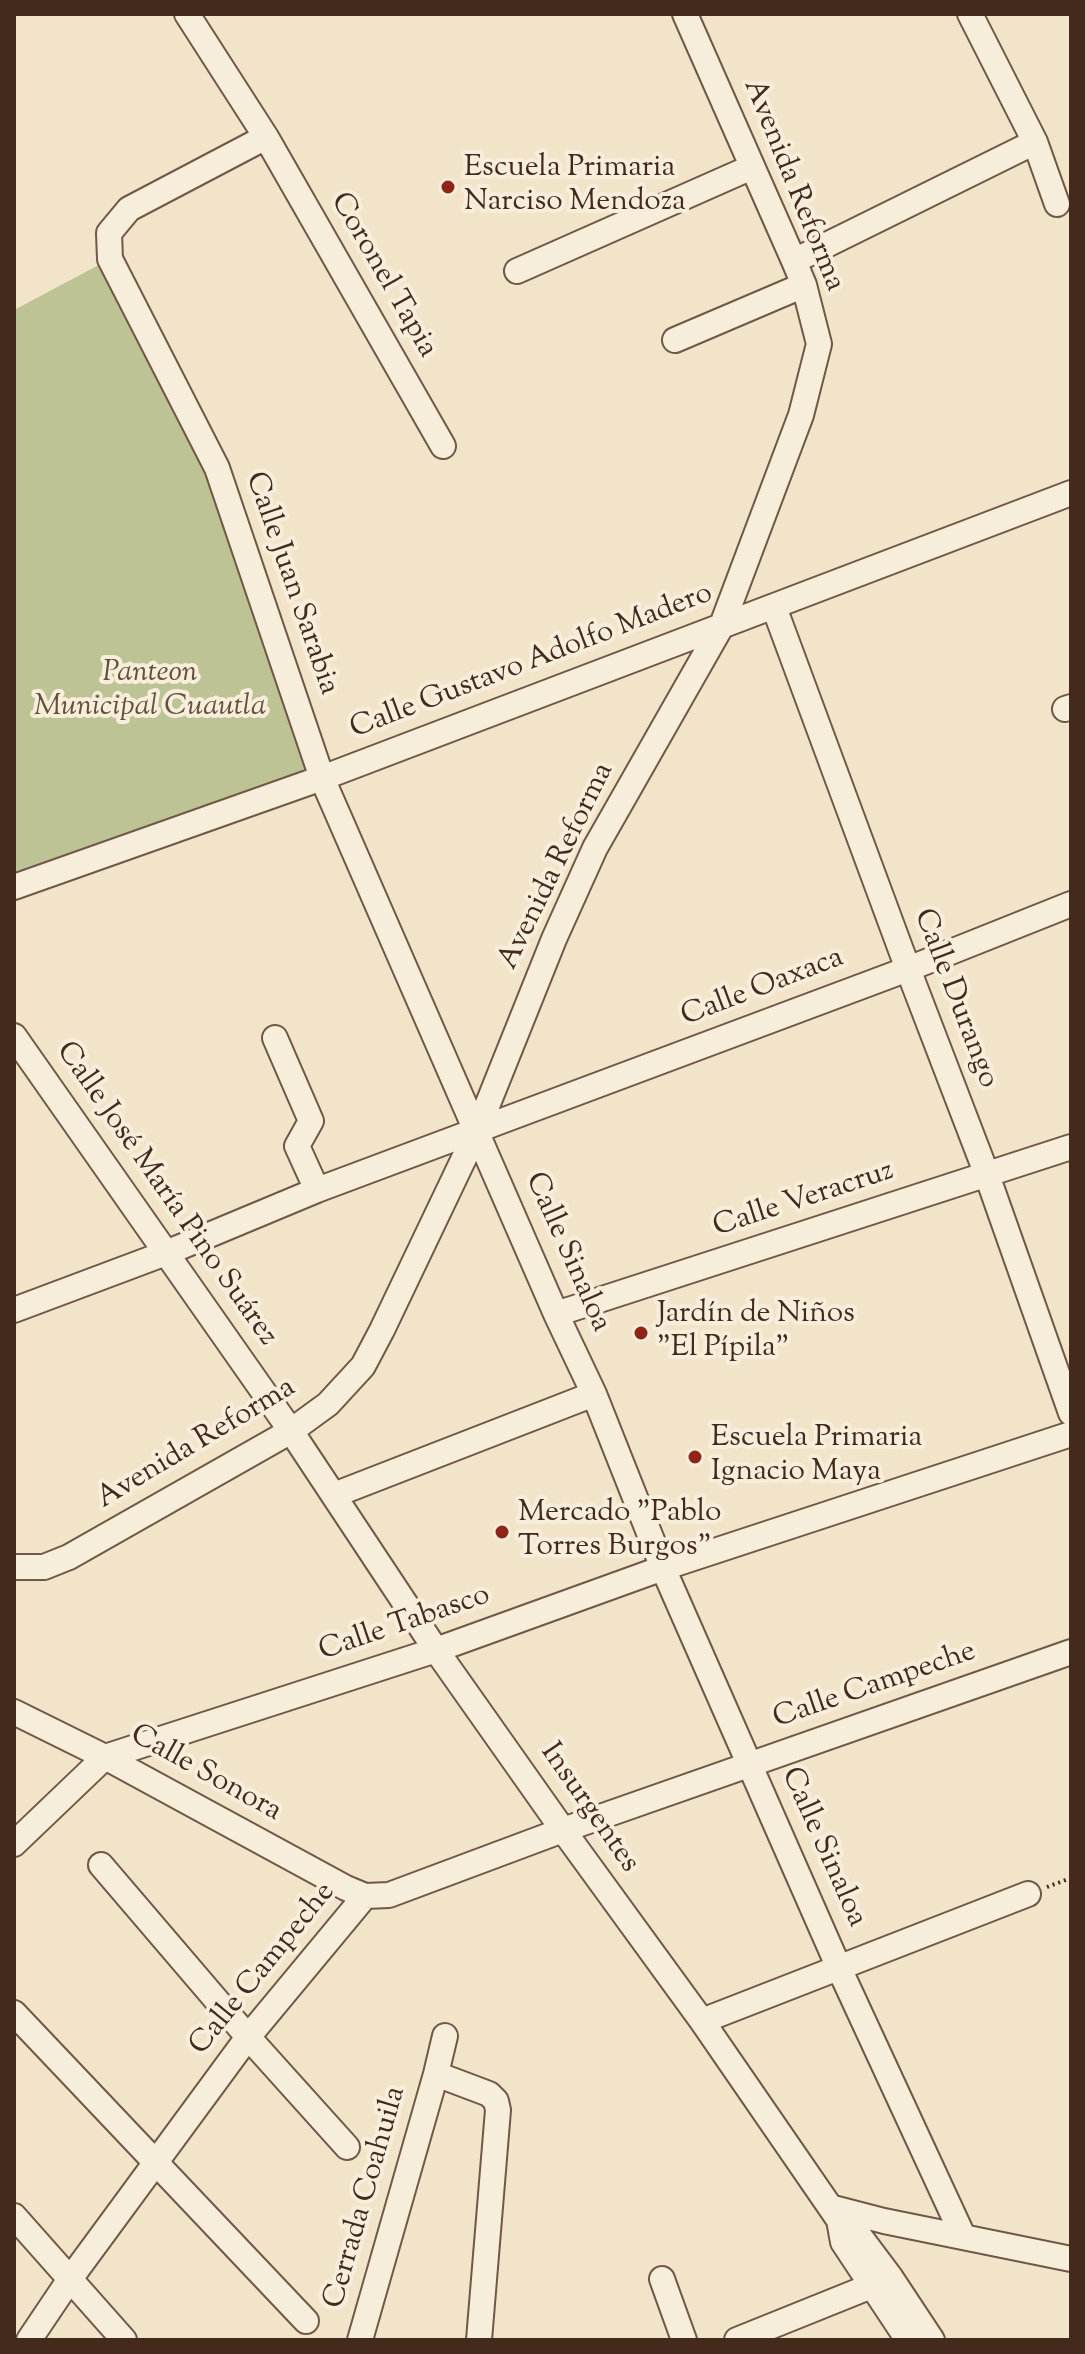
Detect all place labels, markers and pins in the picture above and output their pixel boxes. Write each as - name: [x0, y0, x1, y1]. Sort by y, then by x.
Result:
- place label: Escuela Primaria Narciso Mendoza: [464, 152, 686, 222]
- marker: Escuela Primaria Narciso Mendoza: [439, 178, 457, 196]
- place label: Jardín de Niños "El Pípila": [657, 1298, 855, 1368]
- marker: Jardín de Niños "El Pípila": [632, 1324, 650, 1342]
- place label: Escuela Primaria Ignacio Maya: [711, 1422, 922, 1492]
- marker: Escuela Primaria Ignacio Maya: [686, 1448, 704, 1466]
- place label: Mercado "Pablo Torres Burgos": [518, 1497, 721, 1568]
- marker: Mercado "Pablo Torres Burgos": [493, 1523, 511, 1541]

